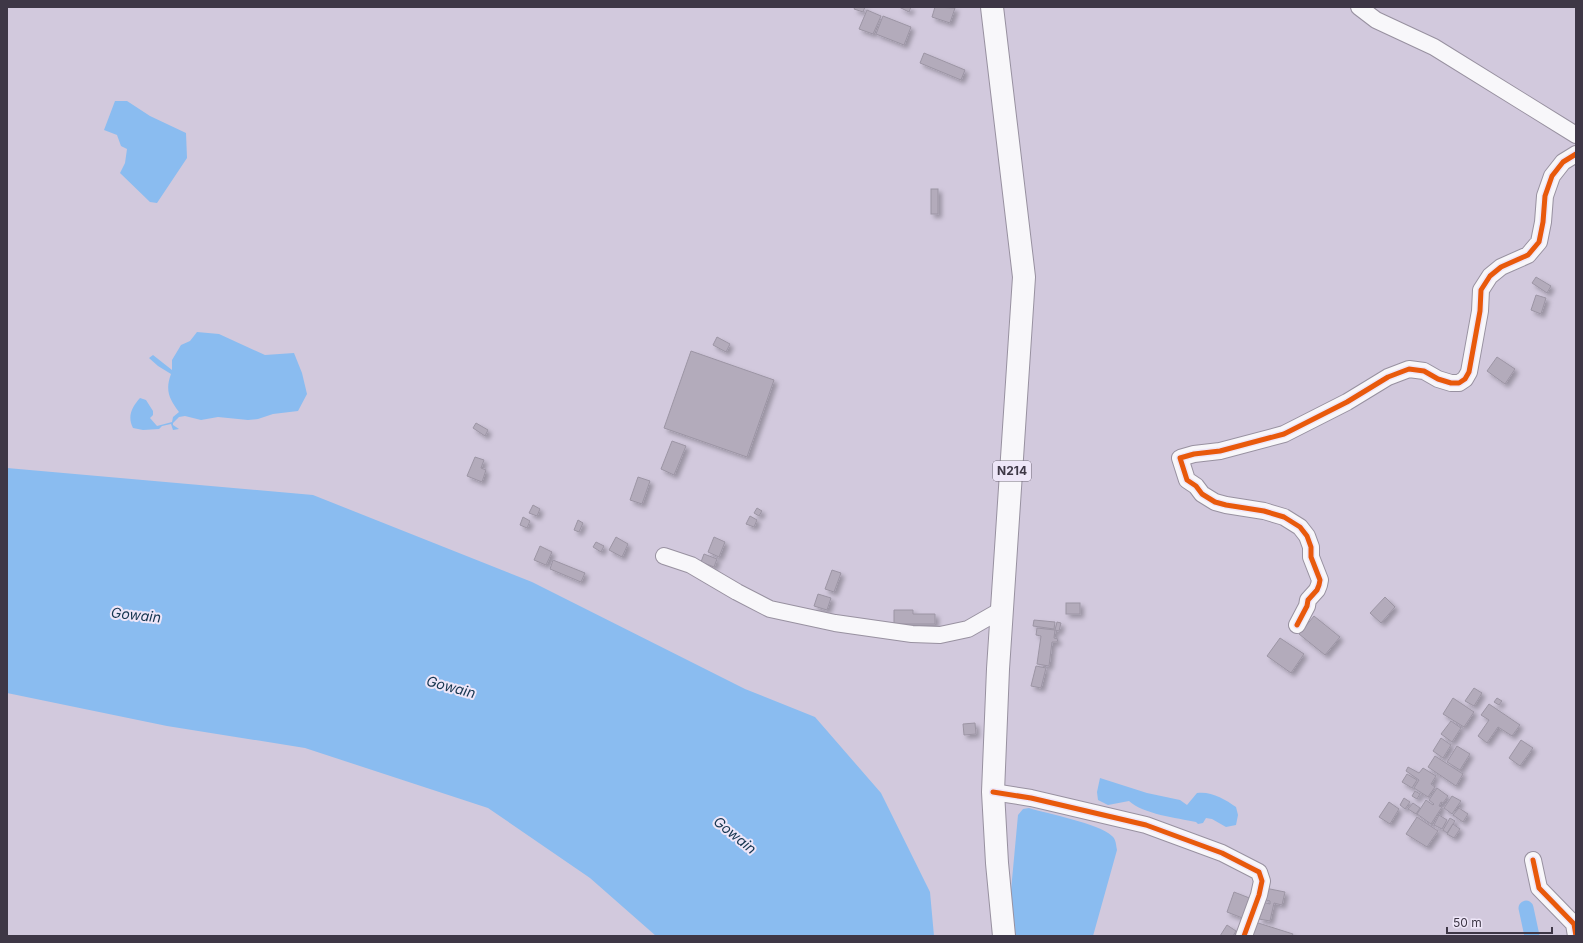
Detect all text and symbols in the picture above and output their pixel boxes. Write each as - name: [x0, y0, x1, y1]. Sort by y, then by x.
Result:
- road number: N214: [993, 461, 1031, 481]
- water label: Gowain: [110, 603, 162, 626]
- water label: Gowain: [425, 672, 478, 701]
- water label: Gowain: [711, 812, 760, 857]
- scale bar: [1447, 909, 1552, 935]
- text: 50 m: [1453, 915, 1482, 930]

